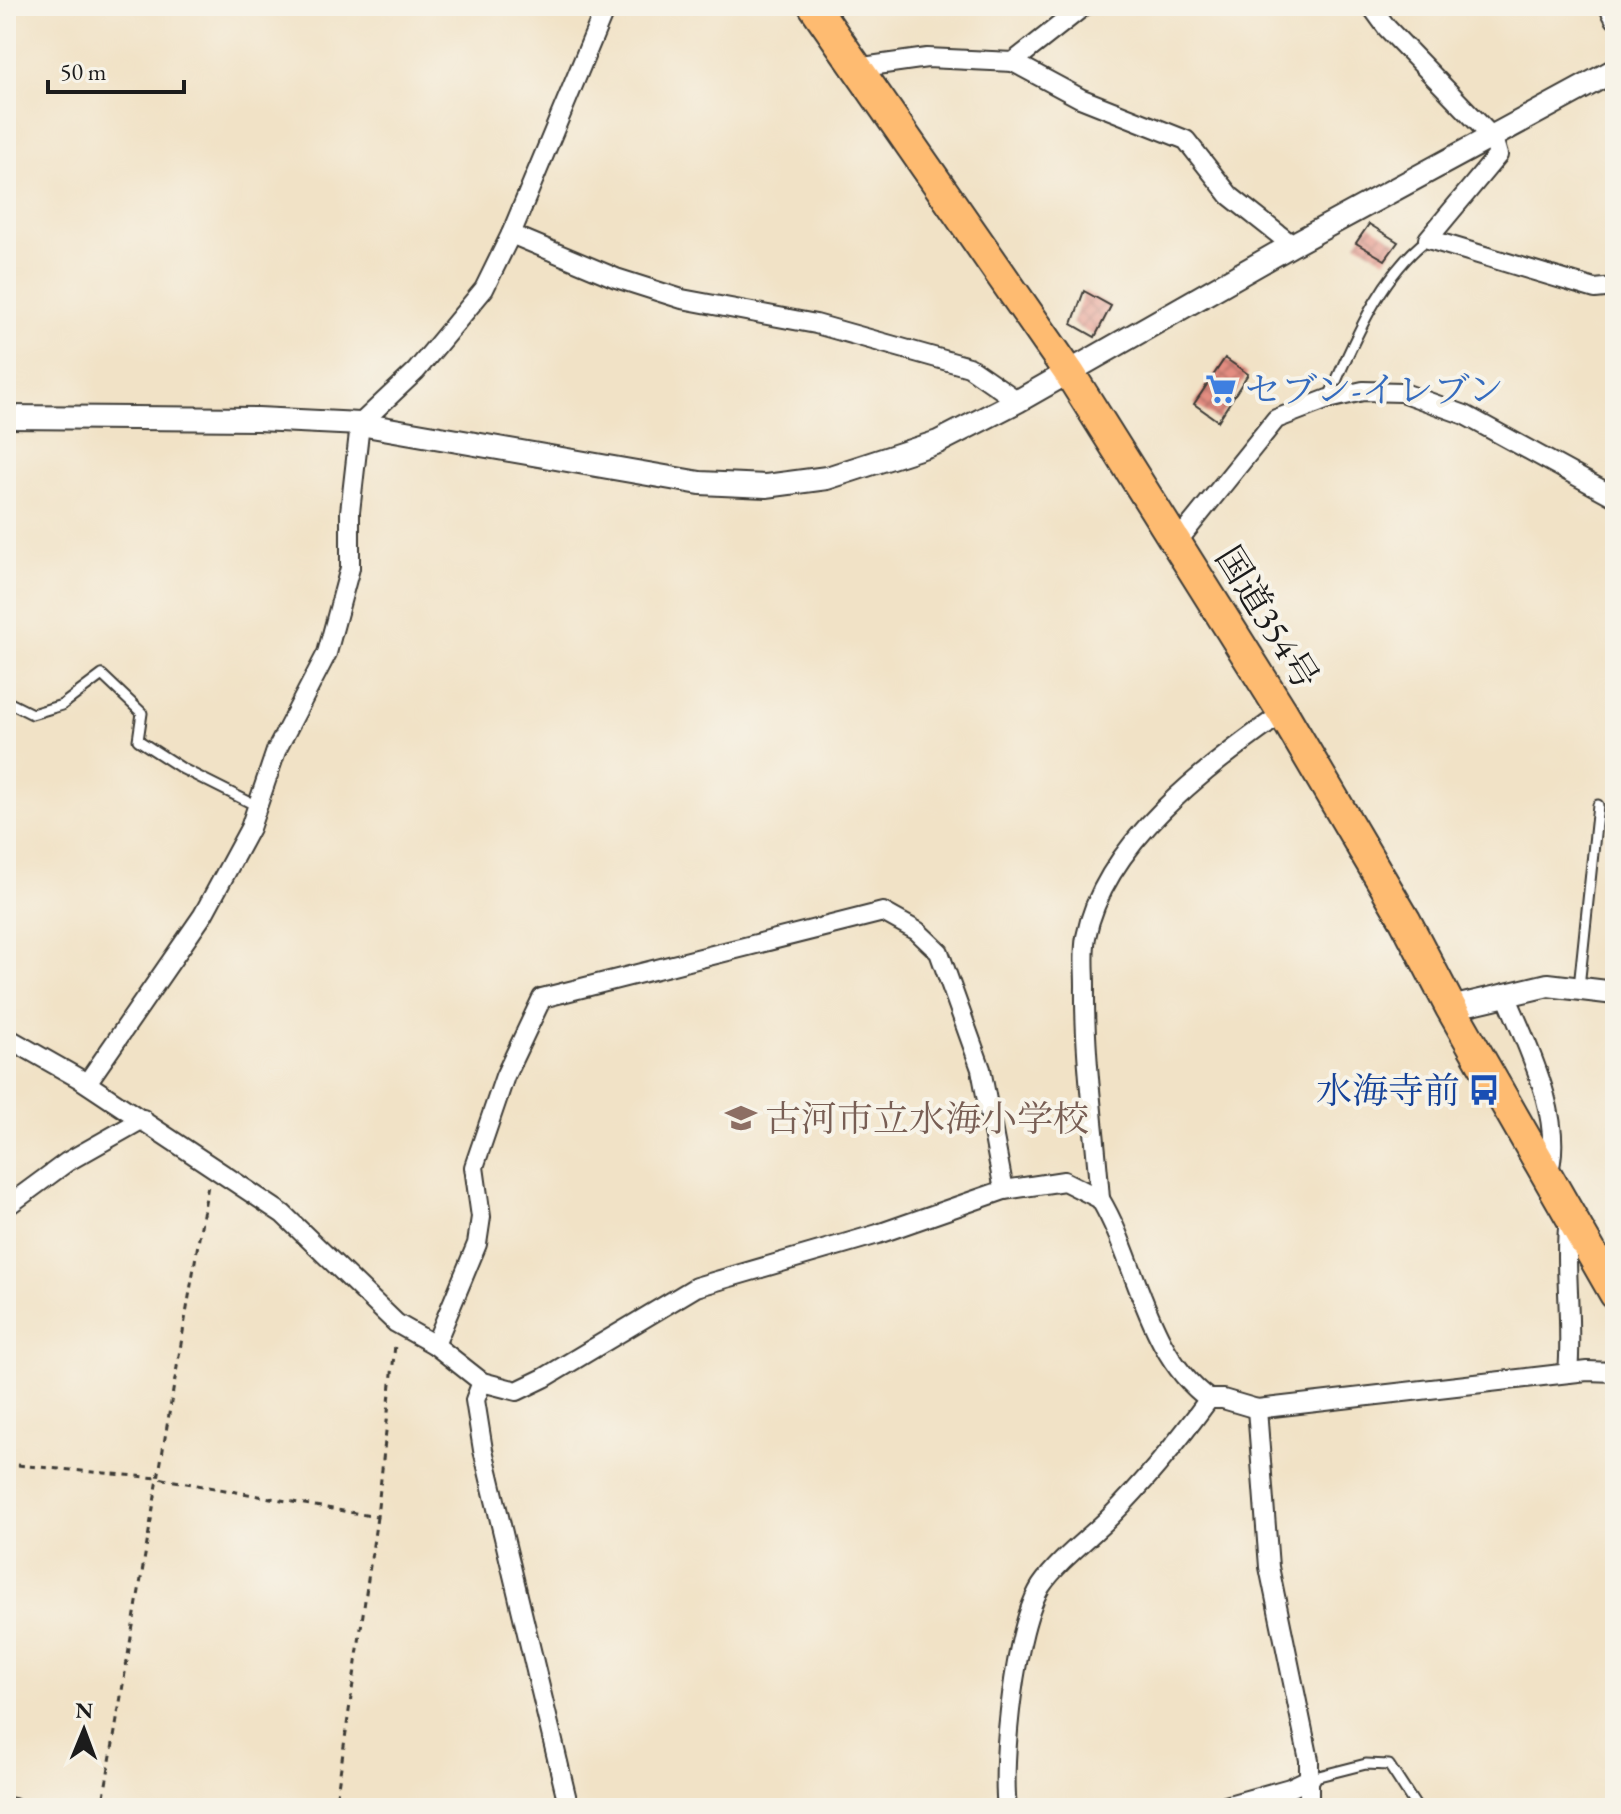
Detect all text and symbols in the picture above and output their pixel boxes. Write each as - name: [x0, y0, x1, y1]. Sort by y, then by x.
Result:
- scale bar: [48, 44, 184, 94]
- text: 50 m: [60, 56, 107, 87]
- place label: セブン-イレブン: [1245, 366, 1504, 413]
- supermarket icon: セブン-イレブン: [1204, 372, 1238, 406]
- street label: 国道354号: [1205, 537, 1330, 697]
- place label: 水海寺前: [1316, 1067, 1460, 1114]
- bus stop icon: 水海寺前: [1467, 1073, 1501, 1107]
- place label: 古河市立水海小学校: [765, 1095, 1089, 1142]
- school or university icon: 古河市立水海小学校: [724, 1101, 758, 1135]
- north arrow: [44, 1690, 124, 1770]
- text: N: [75, 1696, 94, 1725]

